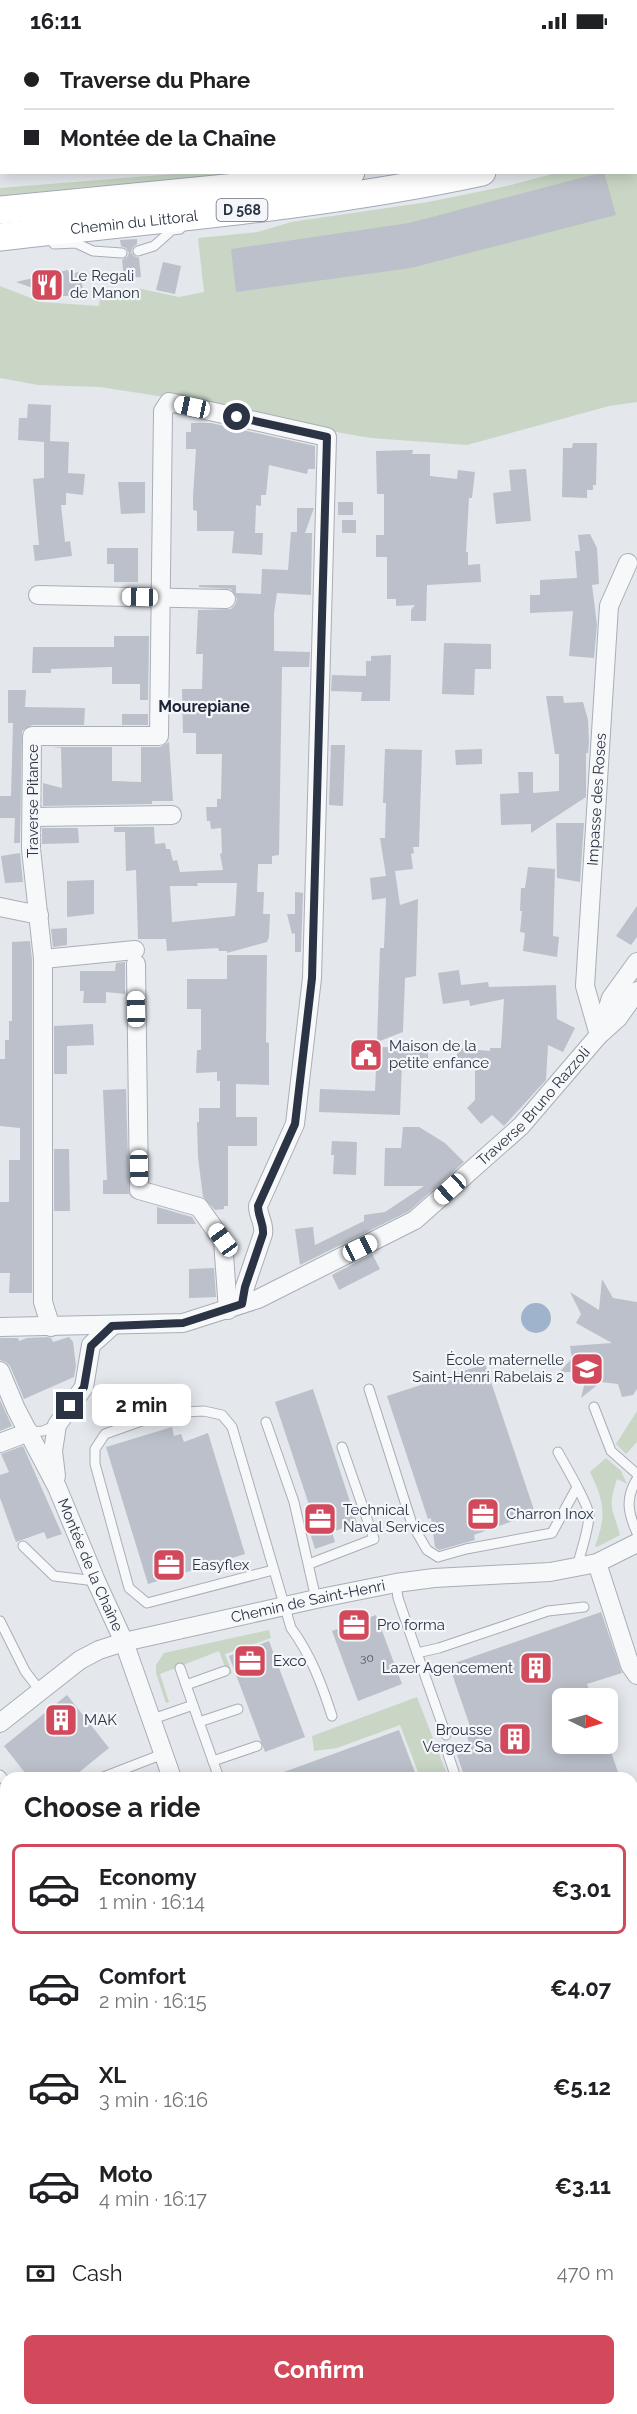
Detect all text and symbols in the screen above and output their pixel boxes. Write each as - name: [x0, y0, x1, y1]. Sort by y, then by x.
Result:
- text: 16:11: [30, 8, 81, 34]
- text: Traverse du Phare: [60, 67, 250, 93]
- text: Montée de la Chaîne: [60, 125, 276, 151]
- road number: D 568: [216, 199, 268, 221]
- street label: Chemin du Littoral: [70, 207, 200, 238]
- restaurant icon: Le Regali de Manon: [29, 267, 65, 303]
- place label: Le Regali de Manon: [70, 267, 140, 302]
- car: [173, 394, 211, 420]
- route start: [223, 403, 250, 430]
- car: [122, 588, 158, 606]
- district label: Mourepiane: [158, 697, 250, 716]
- street label: Impasse des Roses: [584, 732, 610, 866]
- street label: Traverse Pitance: [24, 744, 42, 858]
- car: [127, 991, 145, 1027]
- public building icon: Maison de la petite enfance: [348, 1037, 384, 1073]
- place label: Maison de la petite enfance: [389, 1037, 489, 1072]
- street label: Traverse Bruno Razzoli: [473, 1043, 594, 1170]
- car: [130, 1150, 148, 1186]
- car: [431, 1170, 469, 1208]
- car: [205, 1220, 241, 1260]
- car: [340, 1232, 380, 1264]
- place label: École maternelle Saint-Henri Rabelais 2: [412, 1351, 564, 1386]
- school or university icon: École maternelle Saint-Henri Rabelais 2: [569, 1351, 605, 1387]
- callout: 2 min: [91, 1385, 190, 1427]
- route end: [56, 1392, 83, 1419]
- text: 2 min: [116, 1393, 167, 1417]
- street label: Montée de la Chaîne: [54, 1496, 127, 1634]
- office icon: Charron Inox: [465, 1496, 501, 1532]
- office icon: Technical Naval Services: [302, 1501, 338, 1537]
- place label: Technical Naval Services: [343, 1501, 445, 1536]
- place label: Charron Inox: [506, 1505, 594, 1523]
- office icon: Easyflex: [151, 1547, 187, 1583]
- place label: Easyflex: [192, 1556, 250, 1574]
- street label: Chemin de Saint-Henri: [229, 1576, 387, 1627]
- office icon: Pro forma: [336, 1607, 372, 1643]
- place label: Pro forma: [377, 1616, 445, 1634]
- office icon: Exco: [232, 1643, 268, 1679]
- building icon: Lazer Agencement: [518, 1650, 554, 1686]
- house number: 30: [360, 1651, 374, 1665]
- place label: Exco: [273, 1652, 307, 1670]
- place label: Lazer Agencement: [382, 1659, 513, 1677]
- north arrow: [552, 1688, 618, 1754]
- map controls: [552, 1688, 618, 1754]
- building icon: MAK: [43, 1702, 79, 1738]
- place label: MAK: [84, 1711, 117, 1729]
- place label: Brousse Vergez Sa: [423, 1721, 492, 1756]
- building icon: Brousse Vergez Sa: [497, 1721, 533, 1757]
- text: Choose a ride: [24, 1792, 200, 1823]
- icon: car: [27, 1862, 81, 1916]
- text: Economy: [99, 1864, 197, 1890]
- text: €3.01: [552, 1876, 611, 1902]
- text: 1 min · 16:14: [99, 1890, 205, 1914]
- icon: car: [27, 1961, 81, 2015]
- text: Comfort: [99, 1963, 186, 1989]
- text: €4.07: [550, 1975, 611, 2001]
- text: 2 min · 16:15: [99, 1989, 207, 2013]
- icon: car: [27, 2060, 81, 2114]
- text: XL: [99, 2062, 126, 2088]
- text: €5.12: [553, 2074, 611, 2100]
- text: 3 min · 16:16: [99, 2088, 208, 2112]
- icon: car: [27, 2159, 81, 2213]
- text: Moto: [99, 2161, 153, 2187]
- text: €3.11: [554, 2173, 611, 2199]
- text: 4 min · 16:17: [99, 2187, 207, 2211]
- icon: cash: [24, 2257, 57, 2290]
- text: Cash: [72, 2260, 123, 2286]
- text: 470 m: [557, 2261, 614, 2285]
- button: Confirm: [24, 2335, 614, 2404]

